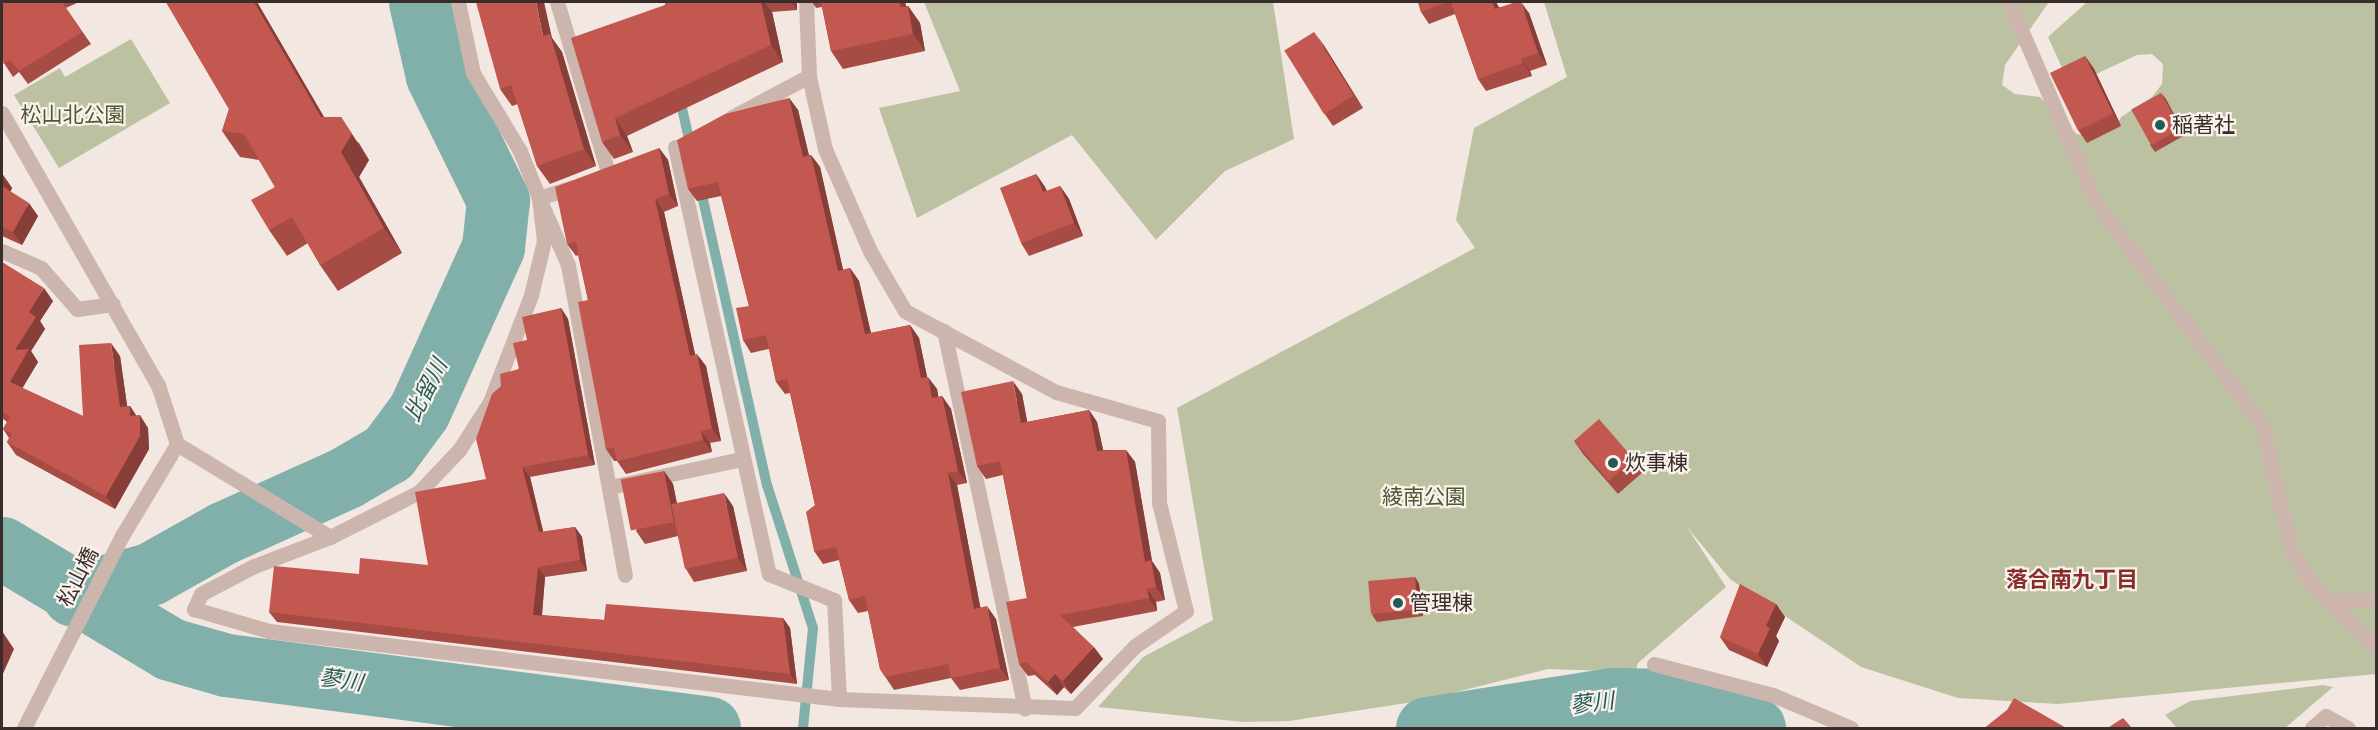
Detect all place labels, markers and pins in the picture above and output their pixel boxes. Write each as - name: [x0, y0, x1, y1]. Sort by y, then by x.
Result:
- place label: 稲著社: [2172, 112, 2235, 138]
- marker: 稲著社: [2153, 118, 2167, 132]
- place label: 炊事棟: [1625, 450, 1688, 476]
- marker: 炊事棟: [1606, 456, 1620, 470]
- place label: 管理棟: [1410, 590, 1473, 616]
- marker: 管理棟: [1391, 596, 1405, 610]

